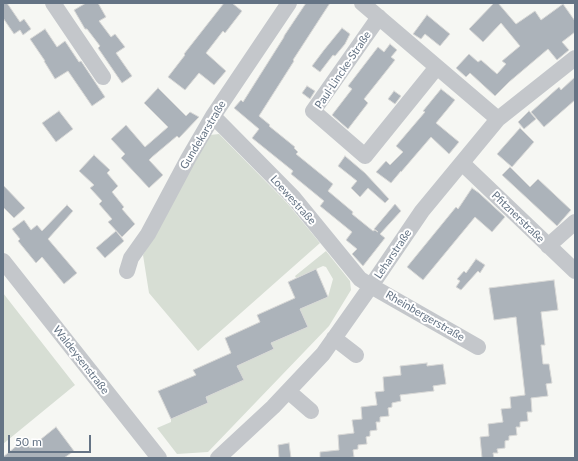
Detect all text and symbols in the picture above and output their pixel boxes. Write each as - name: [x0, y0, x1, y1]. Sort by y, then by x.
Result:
- street label: Paul-Lincke-Straße: [312, 29, 374, 111]
- street label: Gundekarstraße: [177, 98, 229, 172]
- street label: Loewestraße: [267, 173, 319, 227]
- street label: Pfitznerstraße: [489, 189, 547, 245]
- street label: Leharstraße: [372, 227, 414, 281]
- street label: Rheinbergerstraße: [383, 288, 467, 344]
- street label: Waldeysenstraße: [50, 323, 112, 397]
- scale bar: [10, 427, 93, 453]
- text: 50 m: [15, 434, 42, 449]

